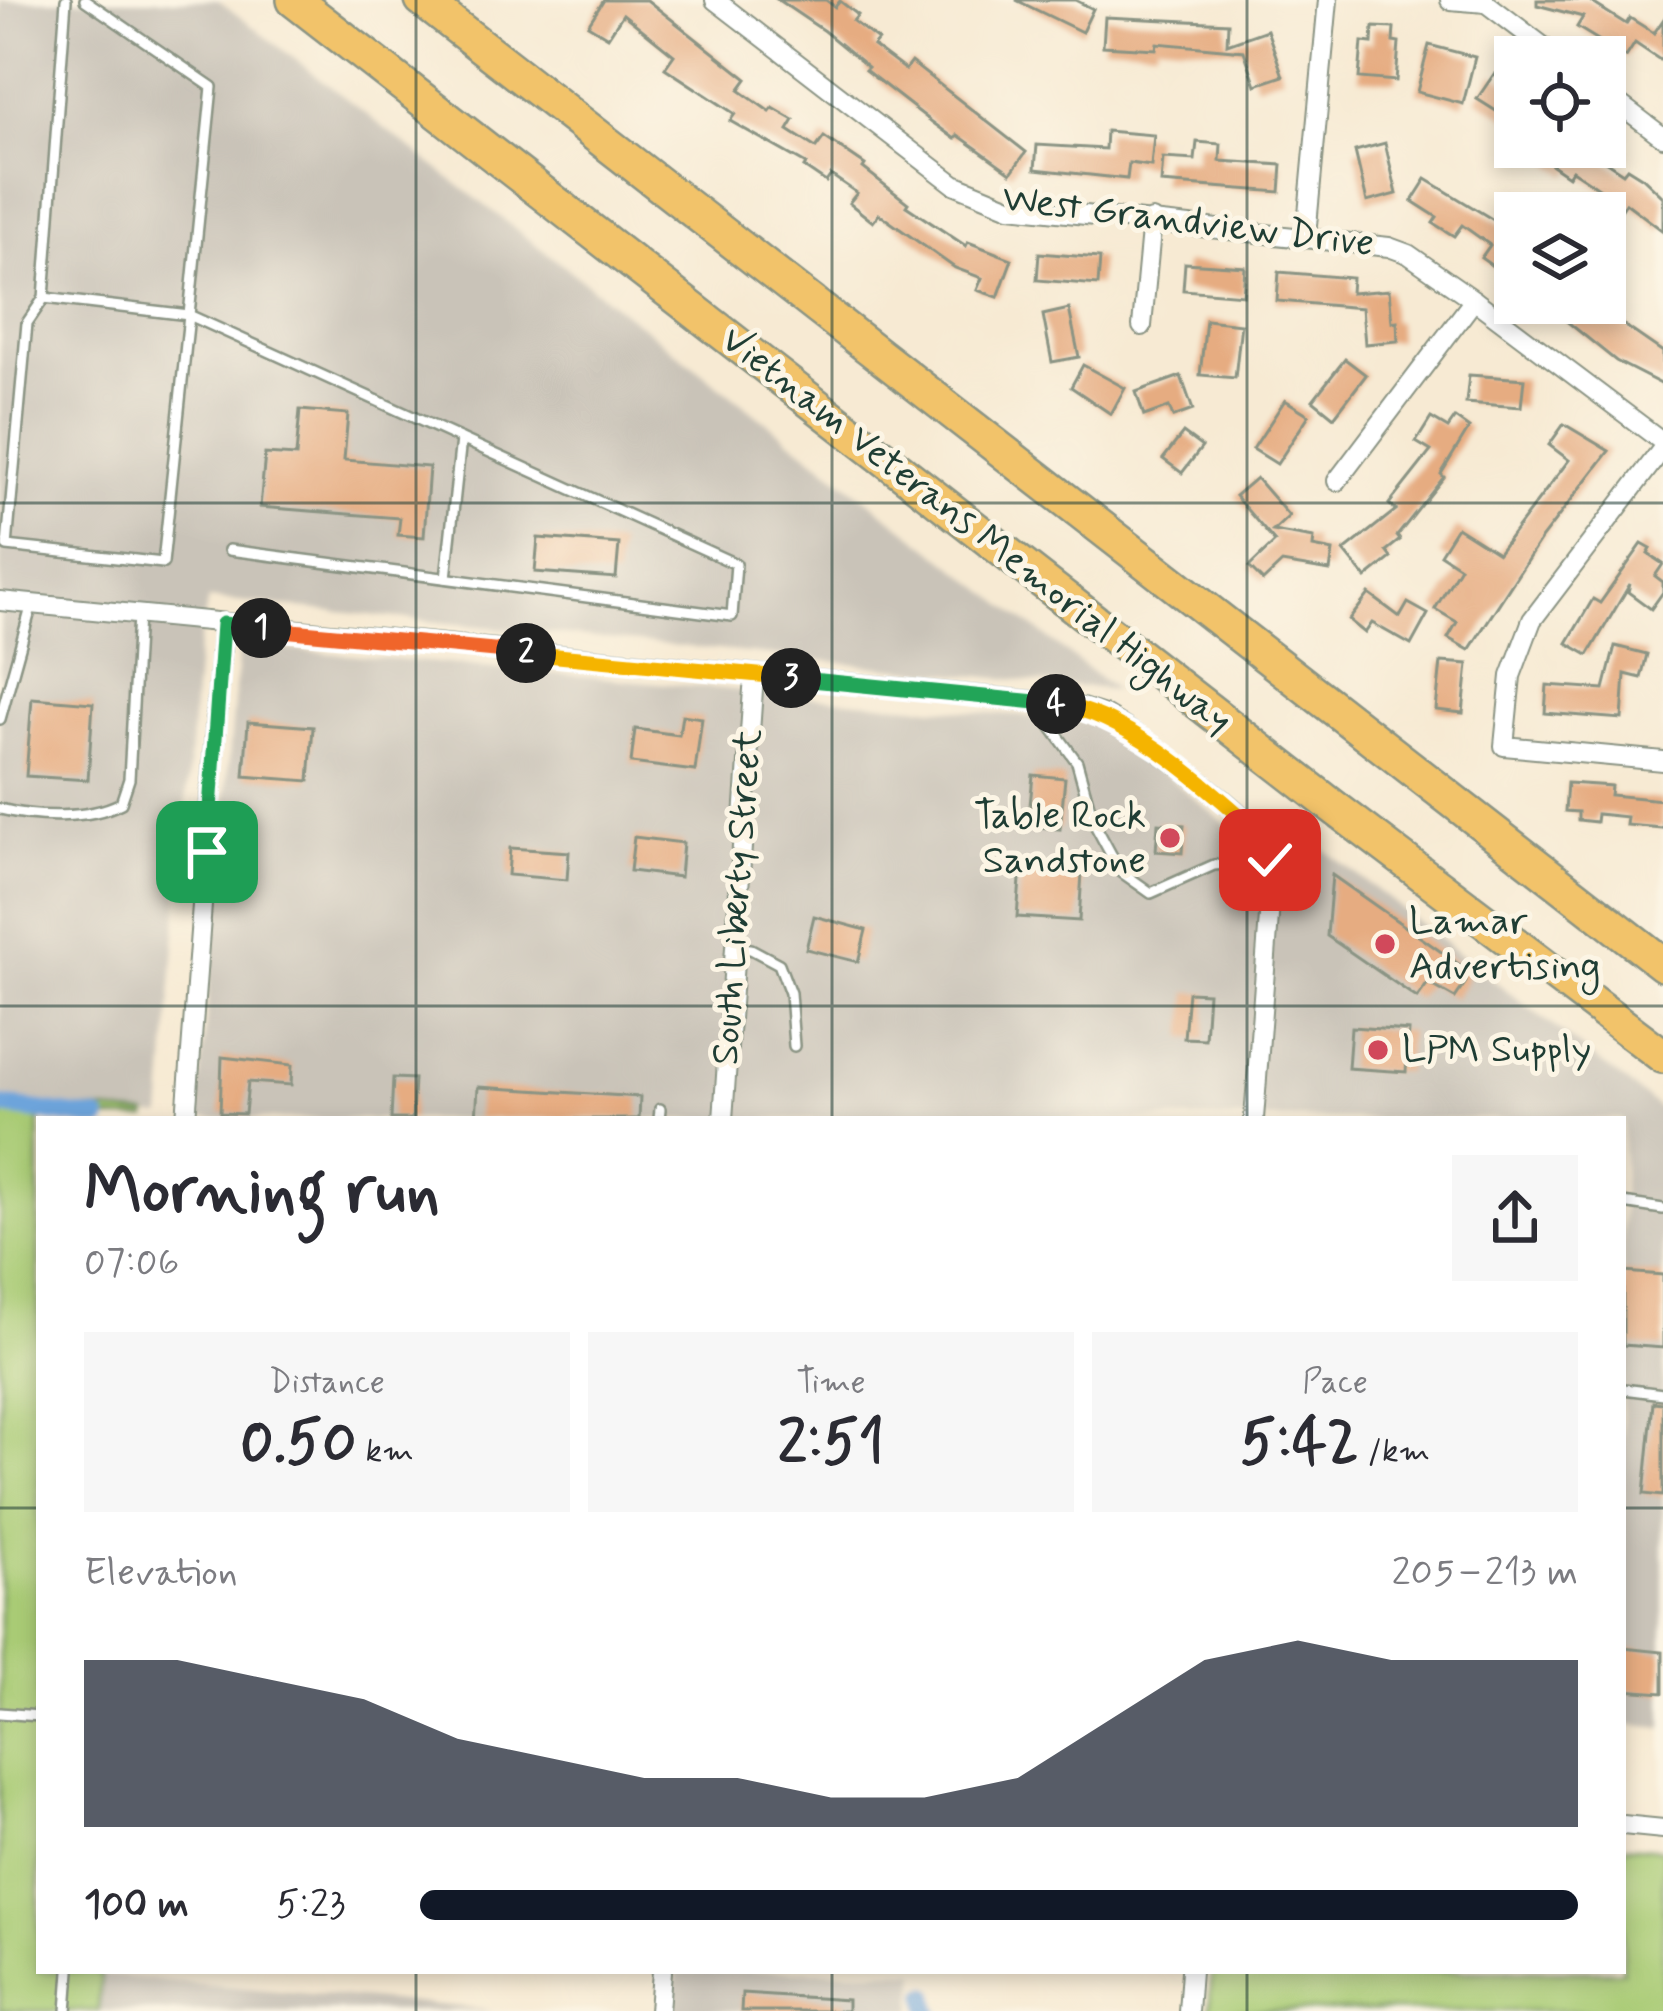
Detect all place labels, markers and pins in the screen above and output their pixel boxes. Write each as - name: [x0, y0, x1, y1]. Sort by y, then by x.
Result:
- pin: 1: [231, 598, 291, 658]
- pin: 2: [496, 623, 556, 683]
- pin: 3: [761, 648, 821, 708]
- pin: 4: [1026, 674, 1086, 734]
- place label: Table Rock Sandstone: [974, 791, 1146, 887]
- pin: [156, 801, 258, 903]
- pin: [1219, 809, 1321, 911]
- marker: Table Rock Sandstone: [1157, 825, 1183, 851]
- place label: Lamar Advertising: [1409, 897, 1600, 996]
- marker: Lamar Advertising: [1372, 931, 1398, 957]
- place label: LPM Supply: [1402, 1025, 1591, 1076]
- marker: LPM Supply: [1365, 1037, 1391, 1063]

